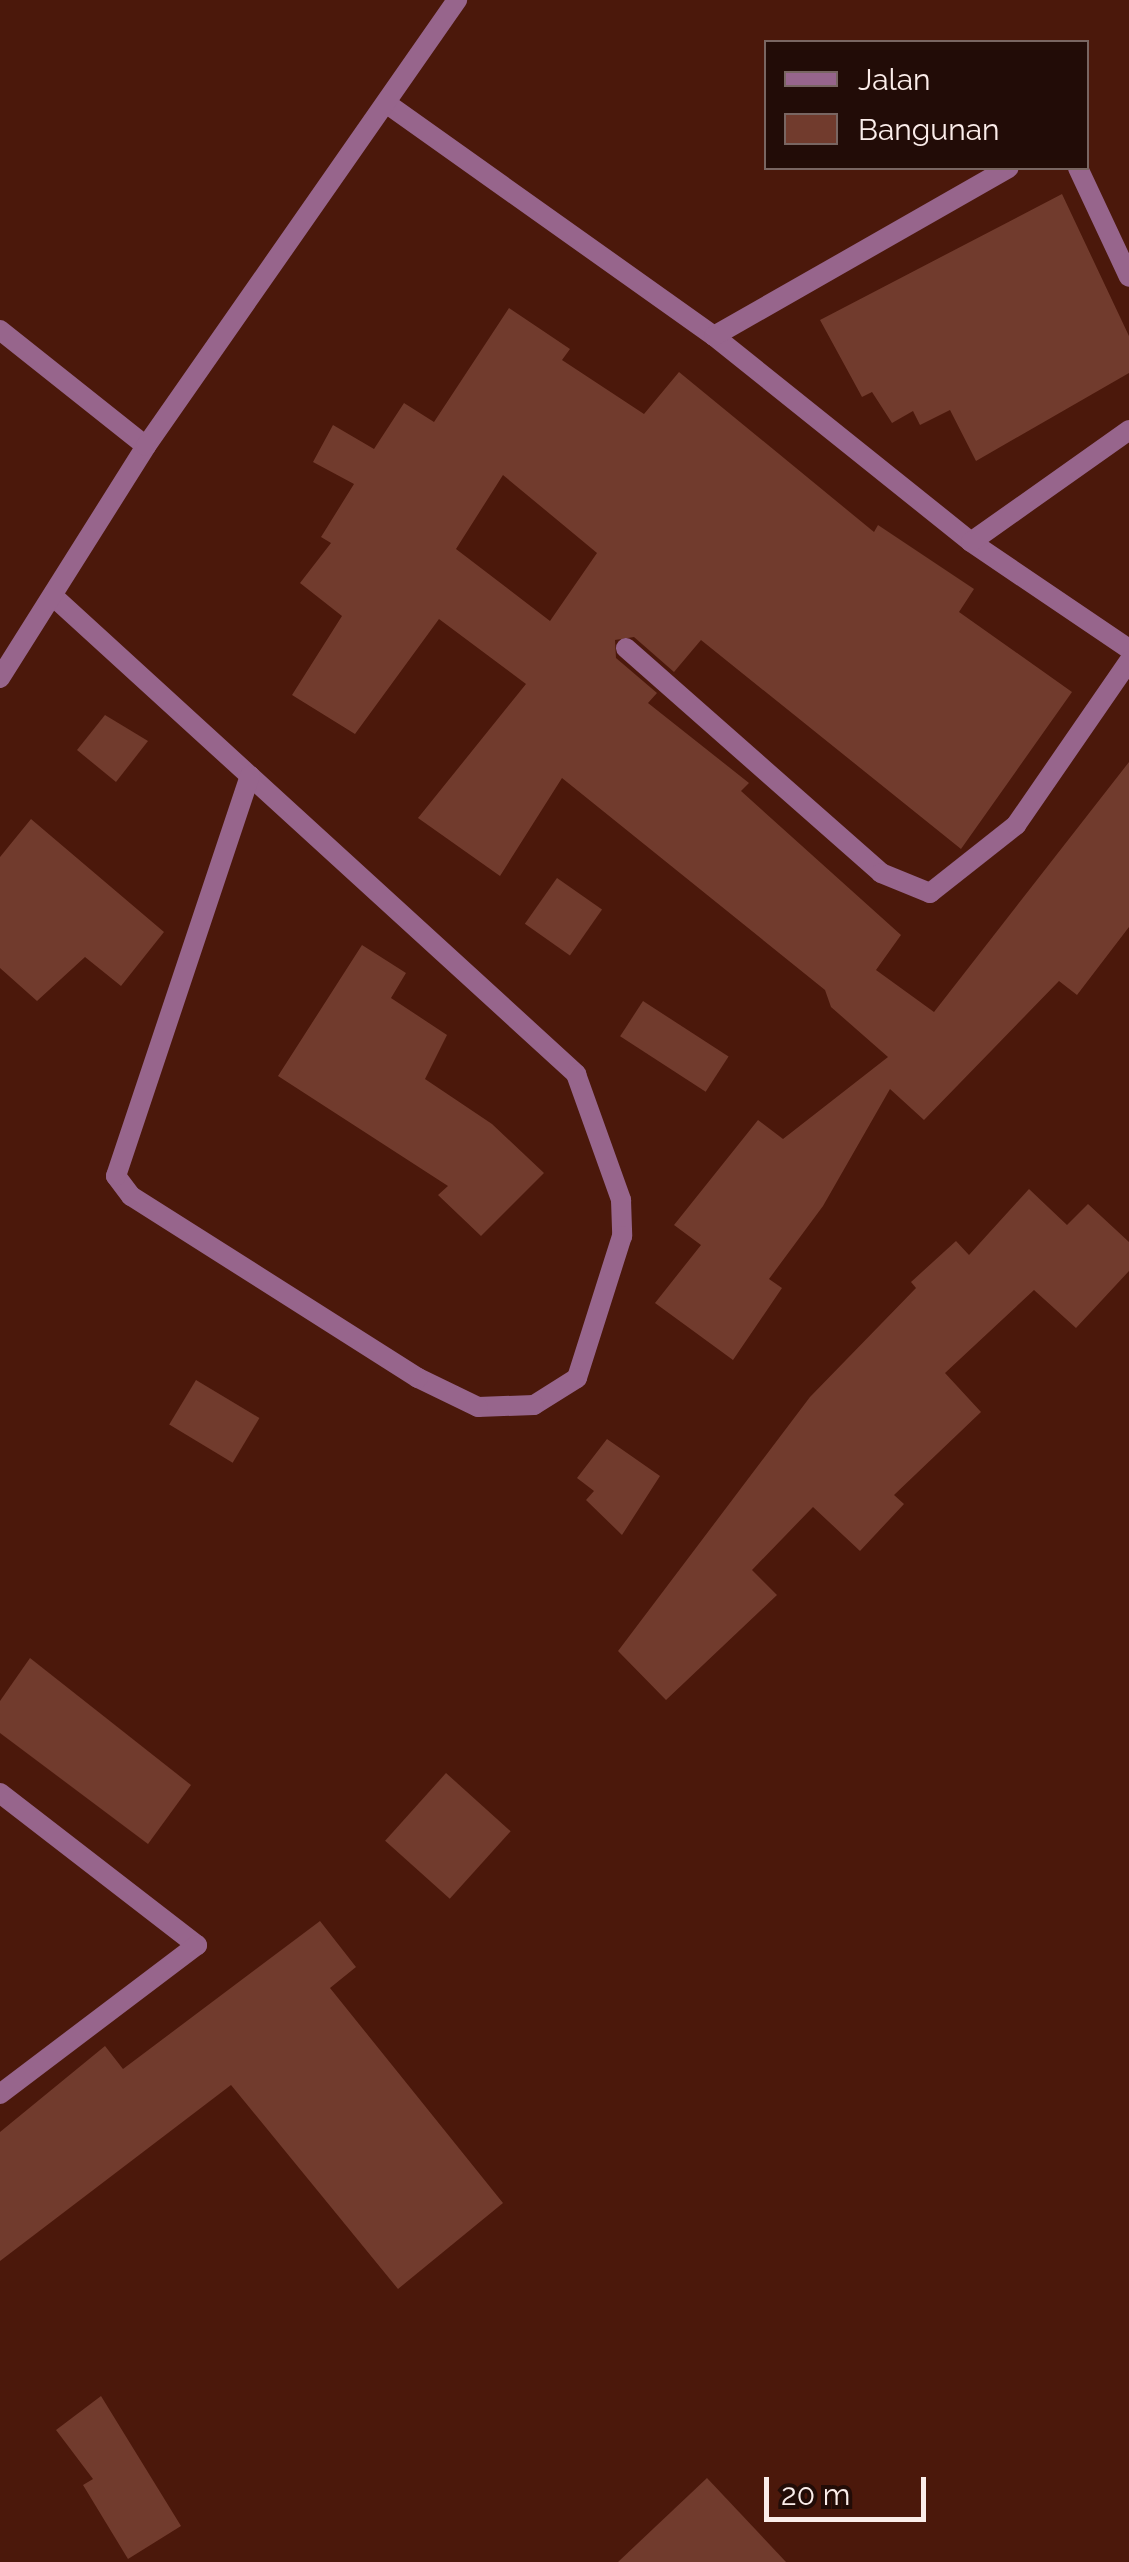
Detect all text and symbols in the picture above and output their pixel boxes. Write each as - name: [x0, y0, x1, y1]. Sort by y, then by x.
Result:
- legend: [764, 40, 1089, 170]
- text: Jalan: [858, 62, 931, 97]
- text: Bangunan: [858, 112, 1000, 147]
- scale bar: [769, 2457, 932, 2519]
- text: 20 m: [781, 2477, 850, 2512]

